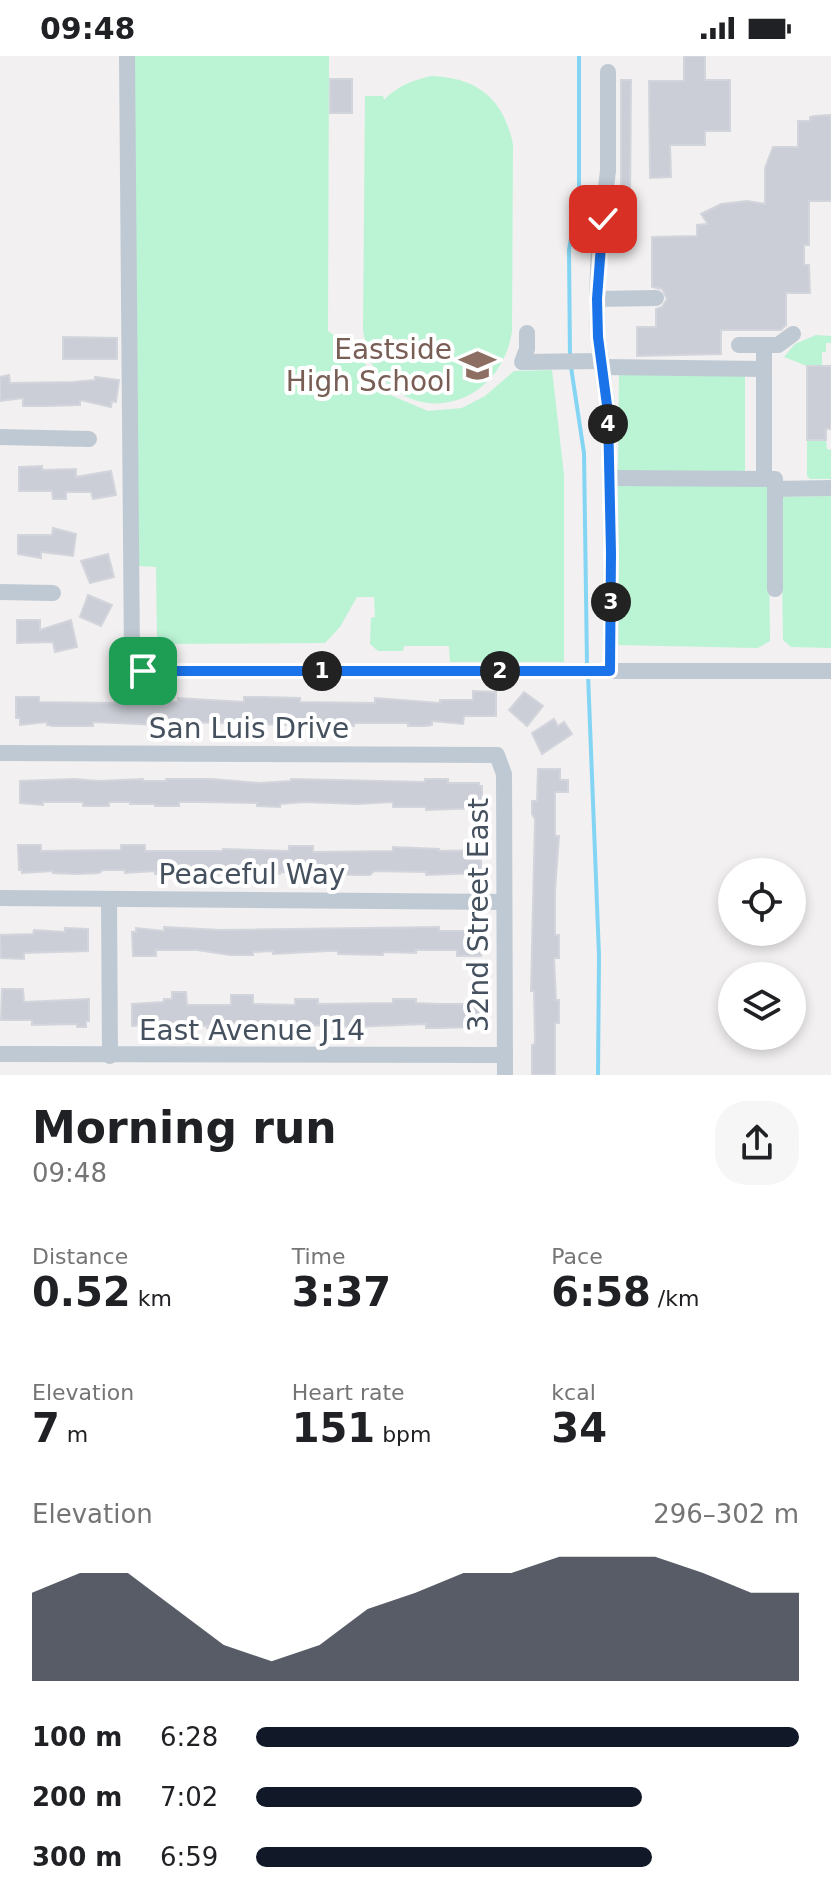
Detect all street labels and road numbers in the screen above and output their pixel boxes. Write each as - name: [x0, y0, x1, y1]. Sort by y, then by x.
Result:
- street label: San Luis Drive: [149, 712, 349, 745]
- street label: 32nd Street East: [462, 798, 495, 1032]
- street label: Peaceful Way: [159, 858, 345, 891]
- street label: East Avenue J14: [139, 1014, 365, 1047]

